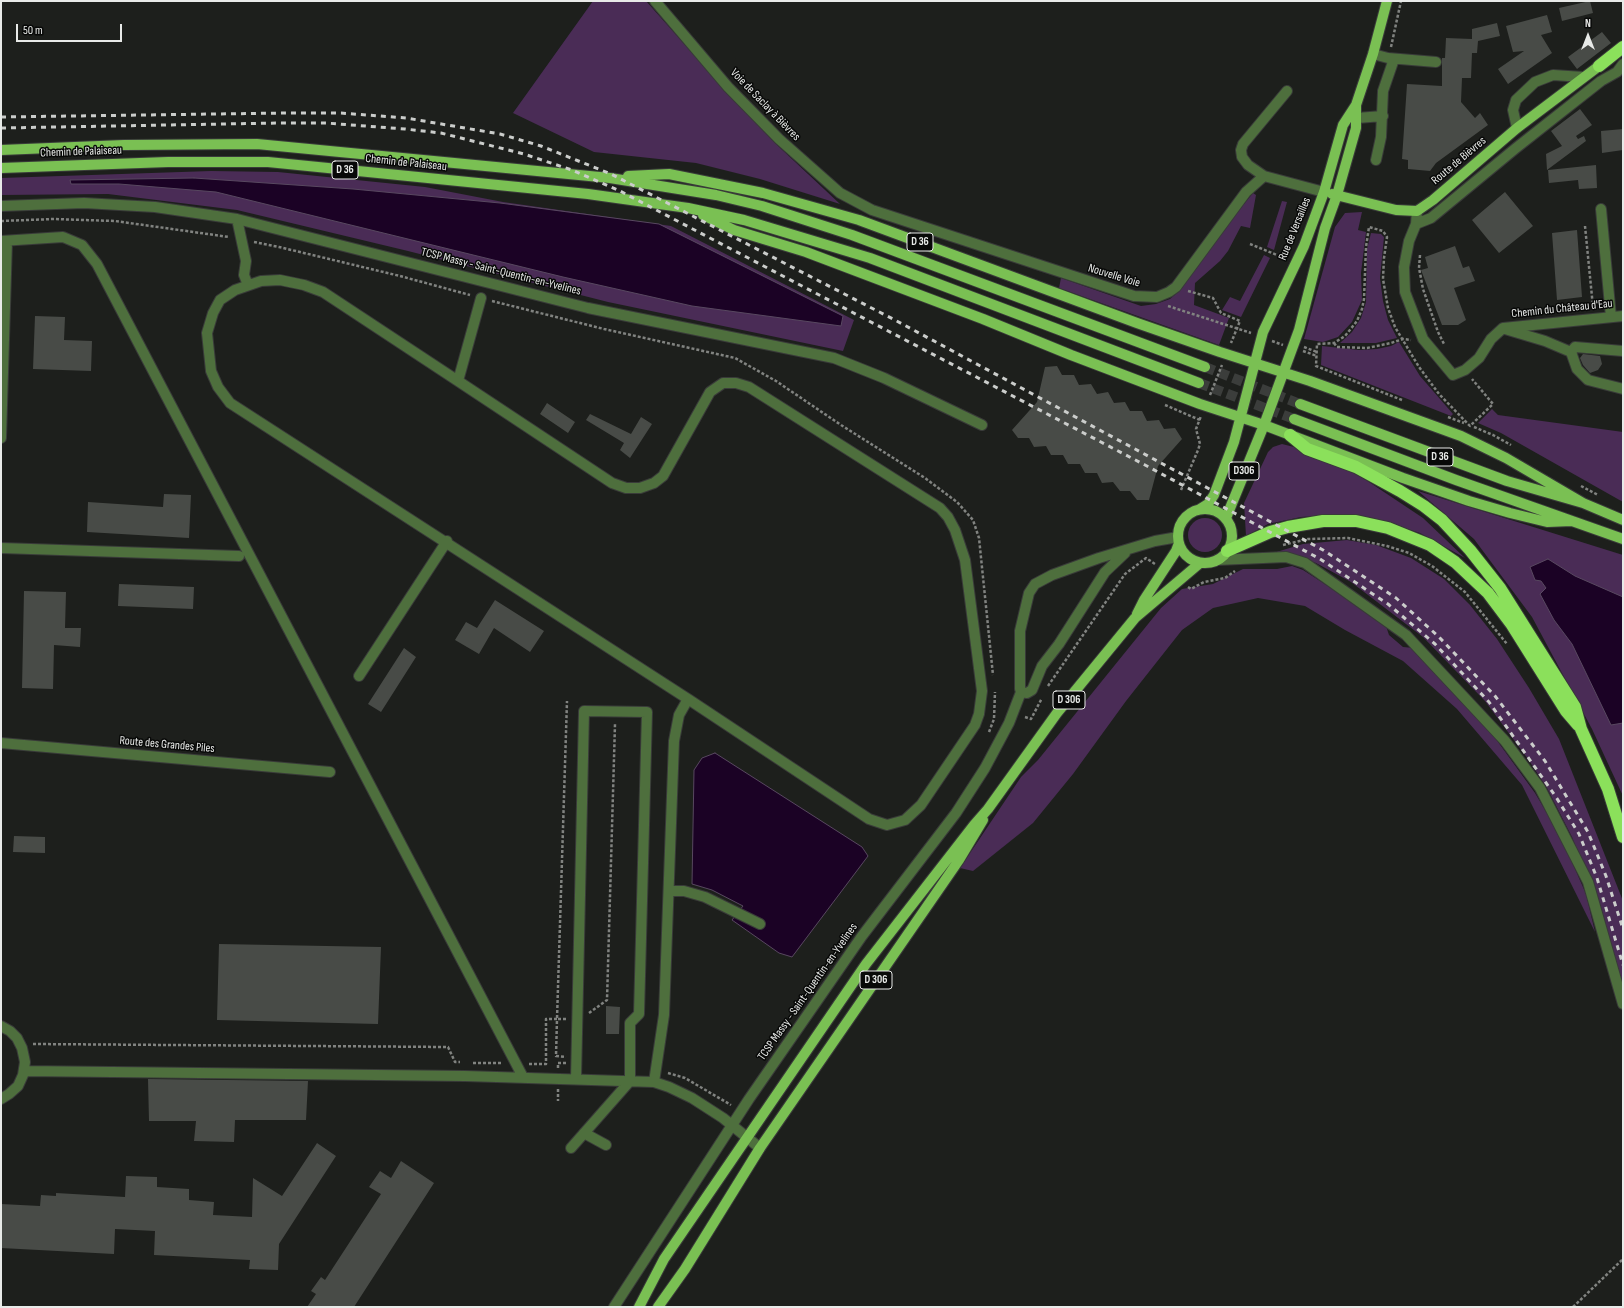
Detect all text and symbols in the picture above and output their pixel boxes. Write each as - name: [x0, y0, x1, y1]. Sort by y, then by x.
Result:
- scale bar: [18, 16, 124, 42]
- north arrow: [1568, 16, 1608, 56]
- text: N: [1585, 17, 1591, 30]
- text: 50 m: [23, 23, 43, 38]
- street label: Voie de Saclay à Bièvres: [727, 66, 803, 144]
- street label: Route de Bièvres: [1429, 134, 1489, 188]
- street label: Chemin de Palaiseau: [40, 143, 122, 161]
- street label: Chemin de Palaiseau: [365, 152, 447, 174]
- road number: D 36: [332, 161, 358, 179]
- street label: Rue de Versailles: [1276, 195, 1314, 263]
- road number: D 36: [907, 233, 933, 251]
- street label: TCSP Massy - Saint-Quentin-en-Yvelines: [420, 245, 582, 299]
- street label: Nouvelle Voie: [1086, 261, 1142, 291]
- street label: Chemin du Château d'Eau: [1511, 297, 1613, 321]
- road number: D 36: [1427, 448, 1453, 466]
- road number: D306: [1229, 462, 1259, 480]
- road number: D 306: [1053, 691, 1085, 709]
- street label: Route des Grandes Piles: [119, 734, 215, 756]
- street label: TCSP Massy - Saint-Quentin-en-Yvelines: [755, 921, 861, 1063]
- road number: D 306: [860, 971, 892, 989]

